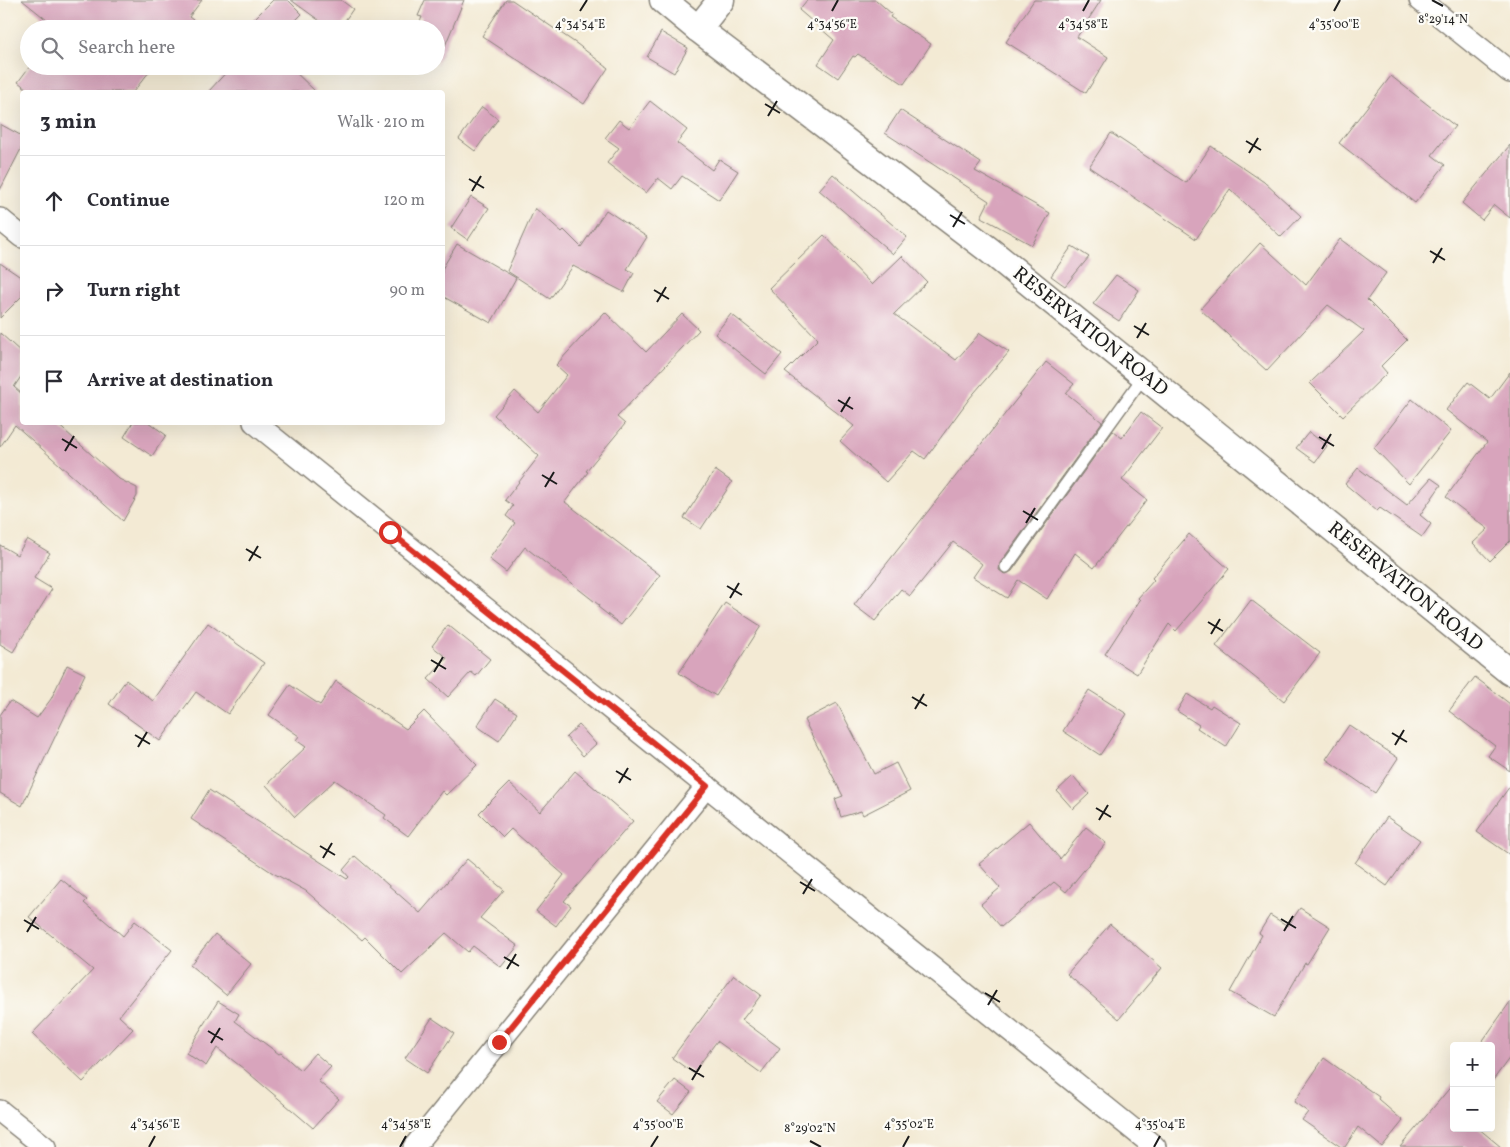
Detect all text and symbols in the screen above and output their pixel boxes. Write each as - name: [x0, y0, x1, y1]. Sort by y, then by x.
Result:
- text: 8°29'14"N: [1418, 12, 1468, 28]
- text: 4°34'54"E: [555, 17, 605, 33]
- text: 4°34'56"E: [807, 17, 857, 33]
- text: 4°34'58"E: [1058, 17, 1108, 33]
- text: 4°35'00"E: [1308, 17, 1360, 33]
- search box: [20, 20, 445, 75]
- icon: search: [38, 34, 66, 62]
- text: Search here: [78, 35, 175, 61]
- text: 3 min: [40, 108, 96, 137]
- text: Walk · 210 m: [337, 112, 425, 134]
- icon: ahead: [40, 187, 68, 215]
- text: Continue: [87, 188, 170, 214]
- text: 120 m: [383, 190, 425, 212]
- street label: RESERVATION ROAD: [1006, 260, 1174, 404]
- icon: right: [40, 277, 68, 305]
- text: Turn right: [87, 278, 180, 304]
- text: 90 m: [389, 280, 425, 302]
- icon: arrive: [40, 367, 68, 395]
- text: Arrive at destination: [87, 368, 273, 394]
- street label: RESERVATION ROAD: [1321, 515, 1489, 659]
- route start: [379, 521, 402, 544]
- route end: [488, 1031, 511, 1054]
- map controls: [1450, 1042, 1495, 1132]
- button: +: [1450, 1042, 1495, 1087]
- button: −: [1450, 1087, 1495, 1132]
- text: 4°34'56"E: [130, 1117, 180, 1133]
- text: 4°34'58"E: [381, 1117, 431, 1133]
- text: 4°35'00"E: [632, 1117, 684, 1133]
- text: 4°35'02"E: [884, 1117, 934, 1133]
- text: 4°35'04"E: [1135, 1117, 1185, 1133]
- text: 8°29'02"N: [784, 1121, 836, 1137]

